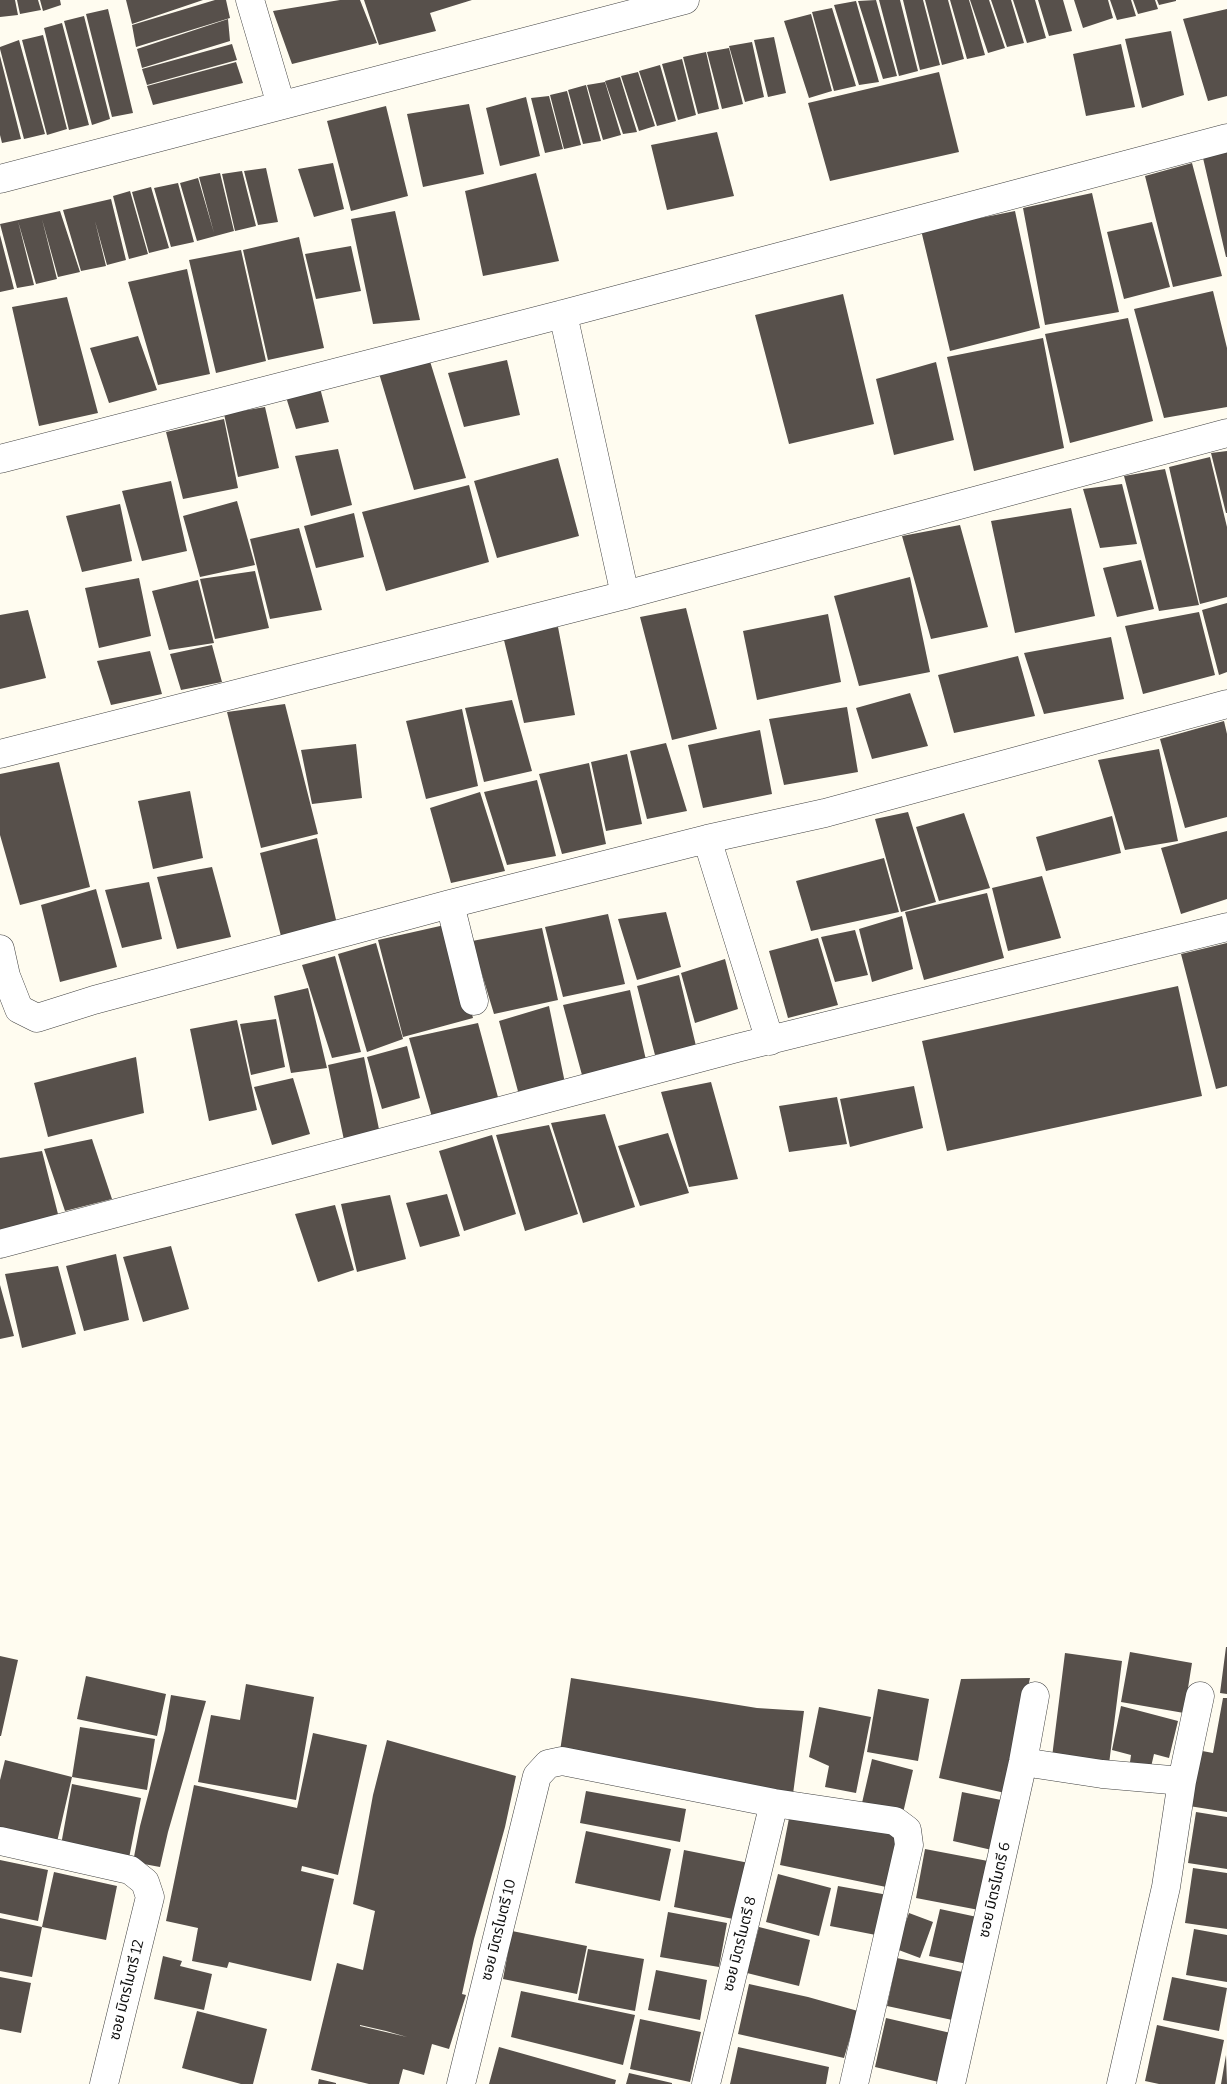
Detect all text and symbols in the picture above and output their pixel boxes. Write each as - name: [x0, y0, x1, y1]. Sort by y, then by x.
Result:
- street label: ซอย มิตรไมตรี 6: [975, 1841, 1015, 1939]
- street label: ซอย มิตรไมตรี 10: [478, 1877, 520, 1983]
- street label: ซอย มิตรไมตรี 8: [719, 1894, 761, 1994]
- street label: ซอย มิตรไมตรี 12: [106, 1938, 148, 2042]

